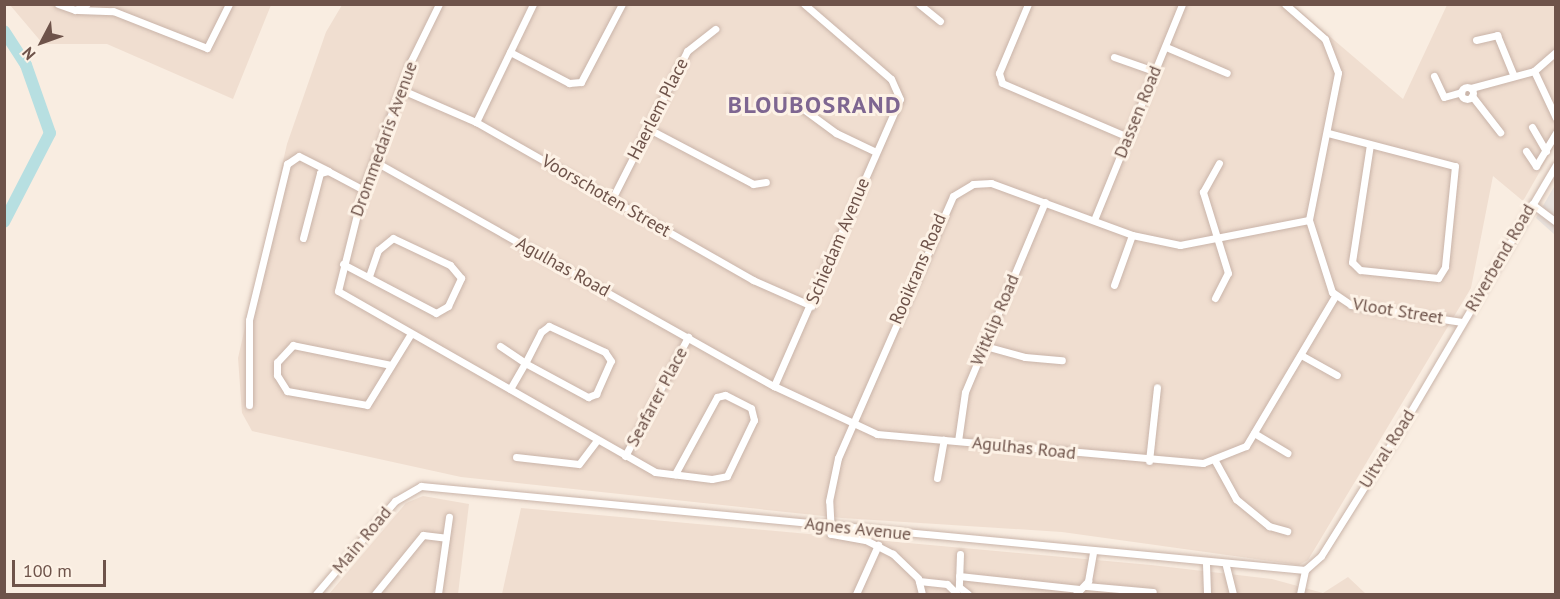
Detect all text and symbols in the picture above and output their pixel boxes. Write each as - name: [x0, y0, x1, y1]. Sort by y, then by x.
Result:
- north arrow: [12, 12, 72, 72]
- text: N: [17, 43, 39, 64]
- street label: Haerlem Place: [623, 55, 693, 163]
- street label: Drommedaris Avenue: [346, 58, 422, 220]
- street label: Dassen Road: [1110, 63, 1166, 161]
- district label: BLOUBOSRAND: [728, 91, 902, 119]
- street label: Voorschoten Street: [538, 150, 674, 242]
- street label: Schiedam Avenue: [802, 174, 874, 308]
- street label: Riverbend Road: [1461, 200, 1539, 316]
- street label: Rooikrans Road: [885, 210, 951, 328]
- street label: Agulhas Road: [512, 232, 614, 302]
- street label: Witklip Road: [966, 271, 1024, 369]
- street label: Vloot Street: [1351, 293, 1445, 329]
- street label: Seafarer Place: [622, 344, 692, 450]
- street label: Uitval Road: [1354, 406, 1420, 492]
- street label: Agulhas Road: [971, 432, 1077, 464]
- street label: Main Road: [328, 502, 396, 578]
- street label: Agnes Avenue: [803, 513, 913, 545]
- scale bar: [15, 548, 110, 586]
- text: 100 m: [23, 559, 72, 582]

